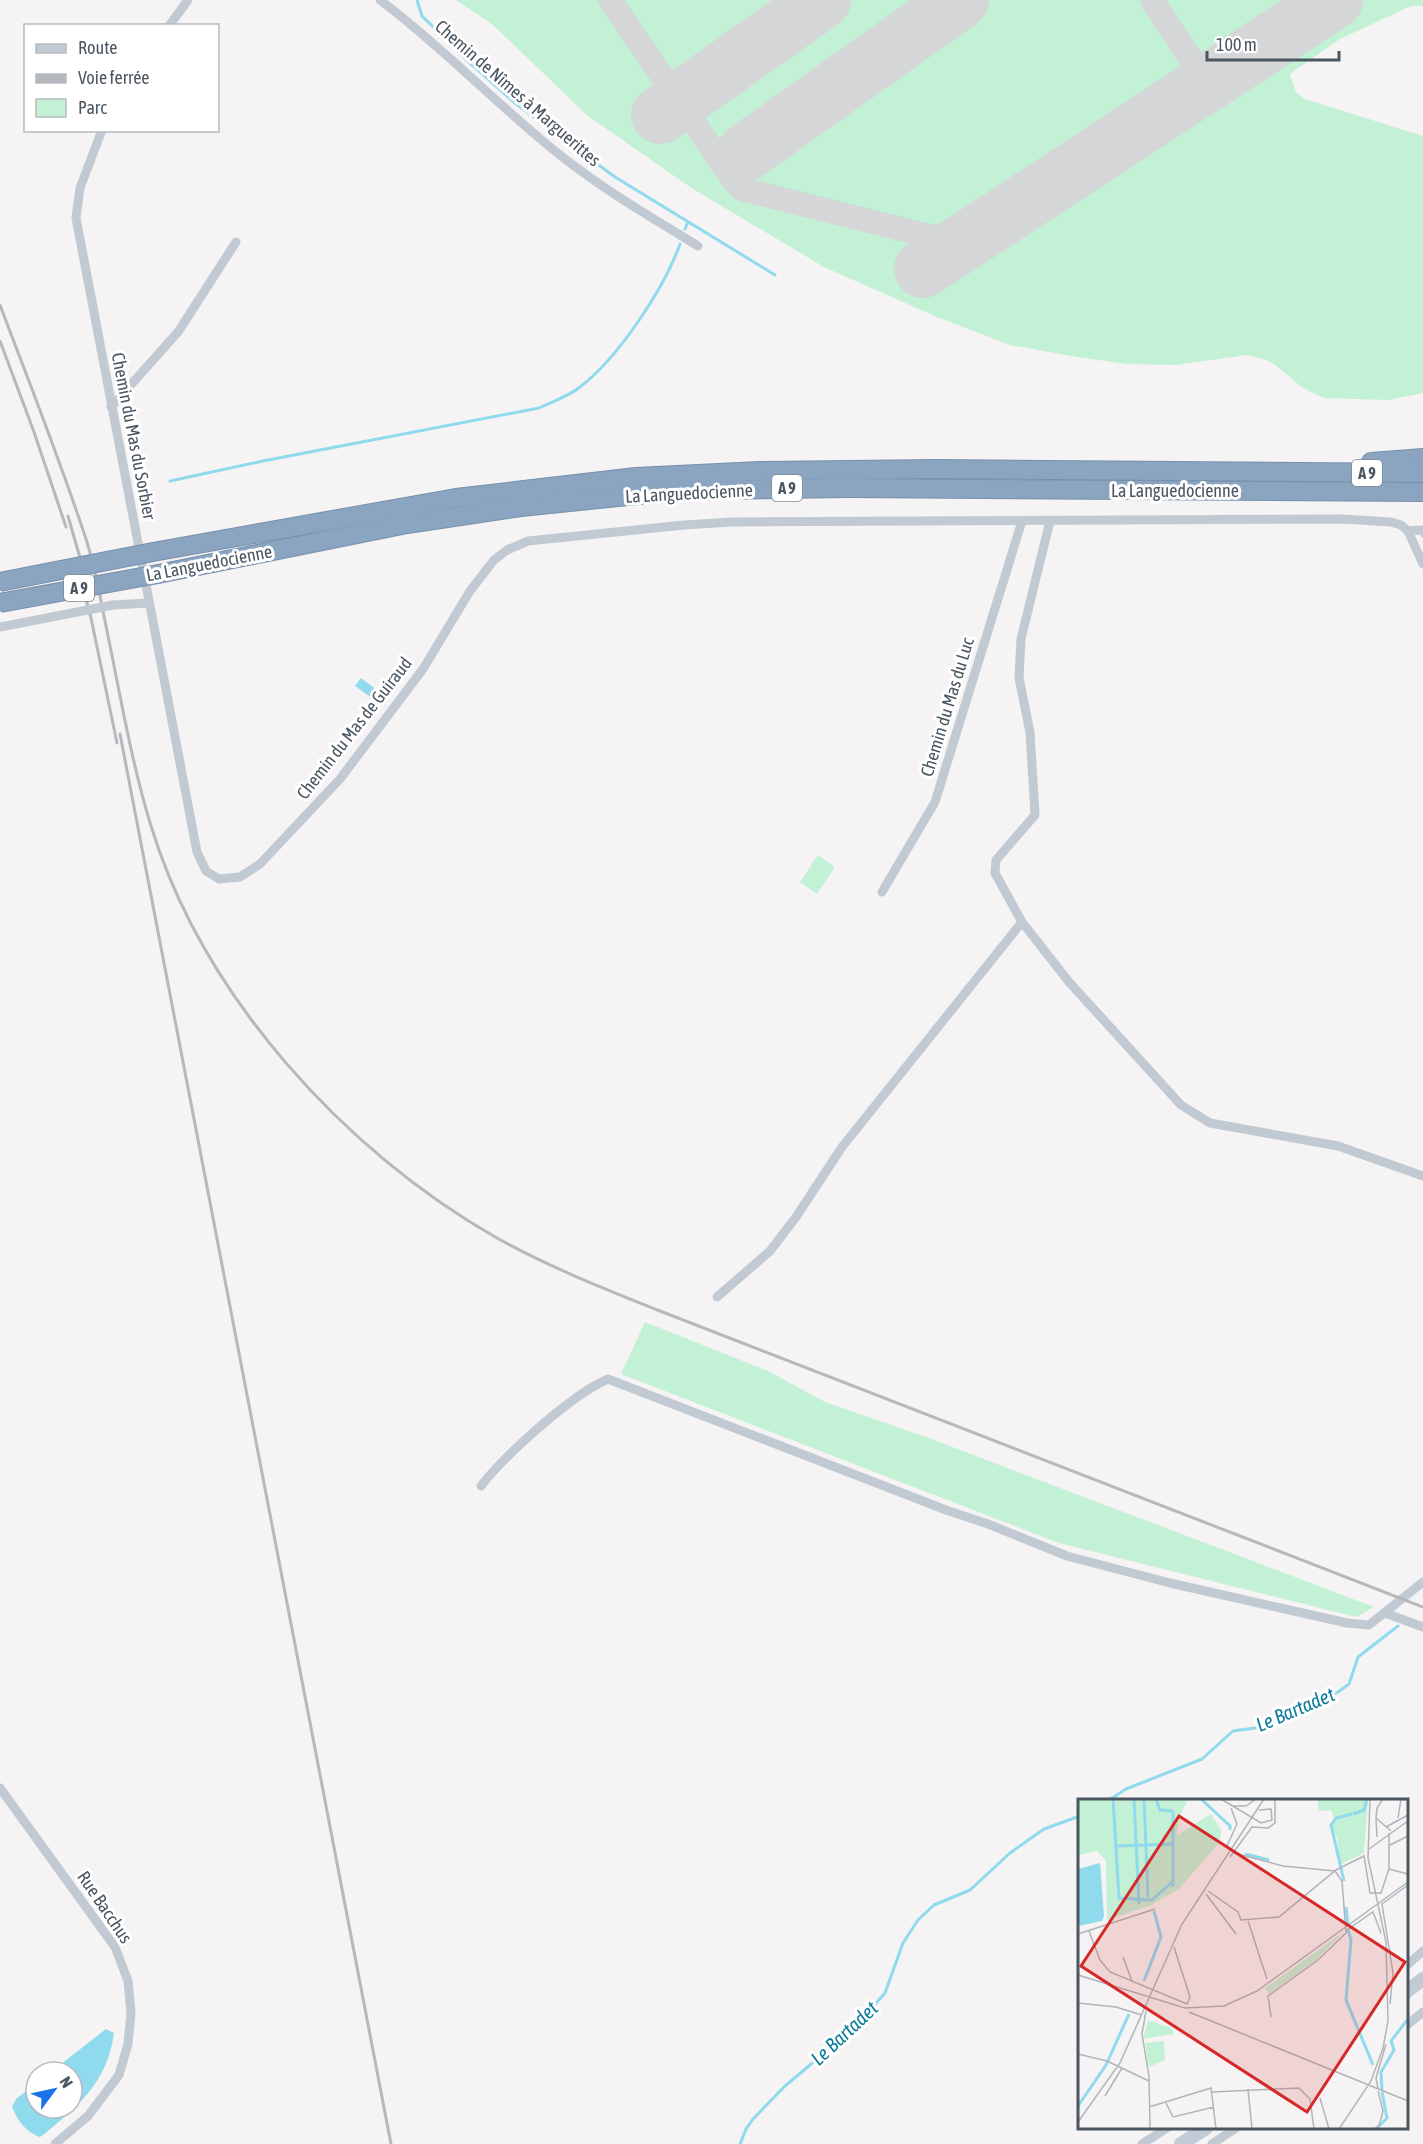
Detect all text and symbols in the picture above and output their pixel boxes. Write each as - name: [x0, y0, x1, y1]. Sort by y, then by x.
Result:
- street label: Chemin de Nîmes à Marguerittes: [431, 16, 605, 170]
- legend: [24, 24, 219, 132]
- scale bar: [1207, 24, 1339, 62]
- text: 100 m: [1216, 34, 1257, 55]
- text: Route: [78, 37, 117, 58]
- text: Voie ferrée: [78, 67, 150, 88]
- text: Parc: [78, 97, 107, 118]
- street label: Chemin du Mas du Sorbier: [108, 351, 161, 522]
- road number: A 9: [1352, 460, 1382, 486]
- road number: A 9: [772, 475, 802, 501]
- street label: La Languedocienne: [625, 479, 753, 507]
- street label: La Languedocienne: [1111, 480, 1239, 501]
- street label: La Languedocienne: [144, 540, 274, 586]
- road number: A 9: [64, 575, 94, 601]
- street label: Chemin du Mas du Luc: [916, 635, 978, 779]
- street label: Chemin du Mas de Guiraud: [292, 653, 416, 803]
- water label: Le Bartadet: [1252, 1682, 1338, 1736]
- inset map: [1078, 1799, 1408, 2129]
- street label: Rue Bacchus: [73, 1867, 137, 1947]
- water label: Le Bartadet: [806, 1996, 882, 2070]
- north arrow: [24, 2060, 84, 2120]
- text: N: [56, 2073, 77, 2091]

